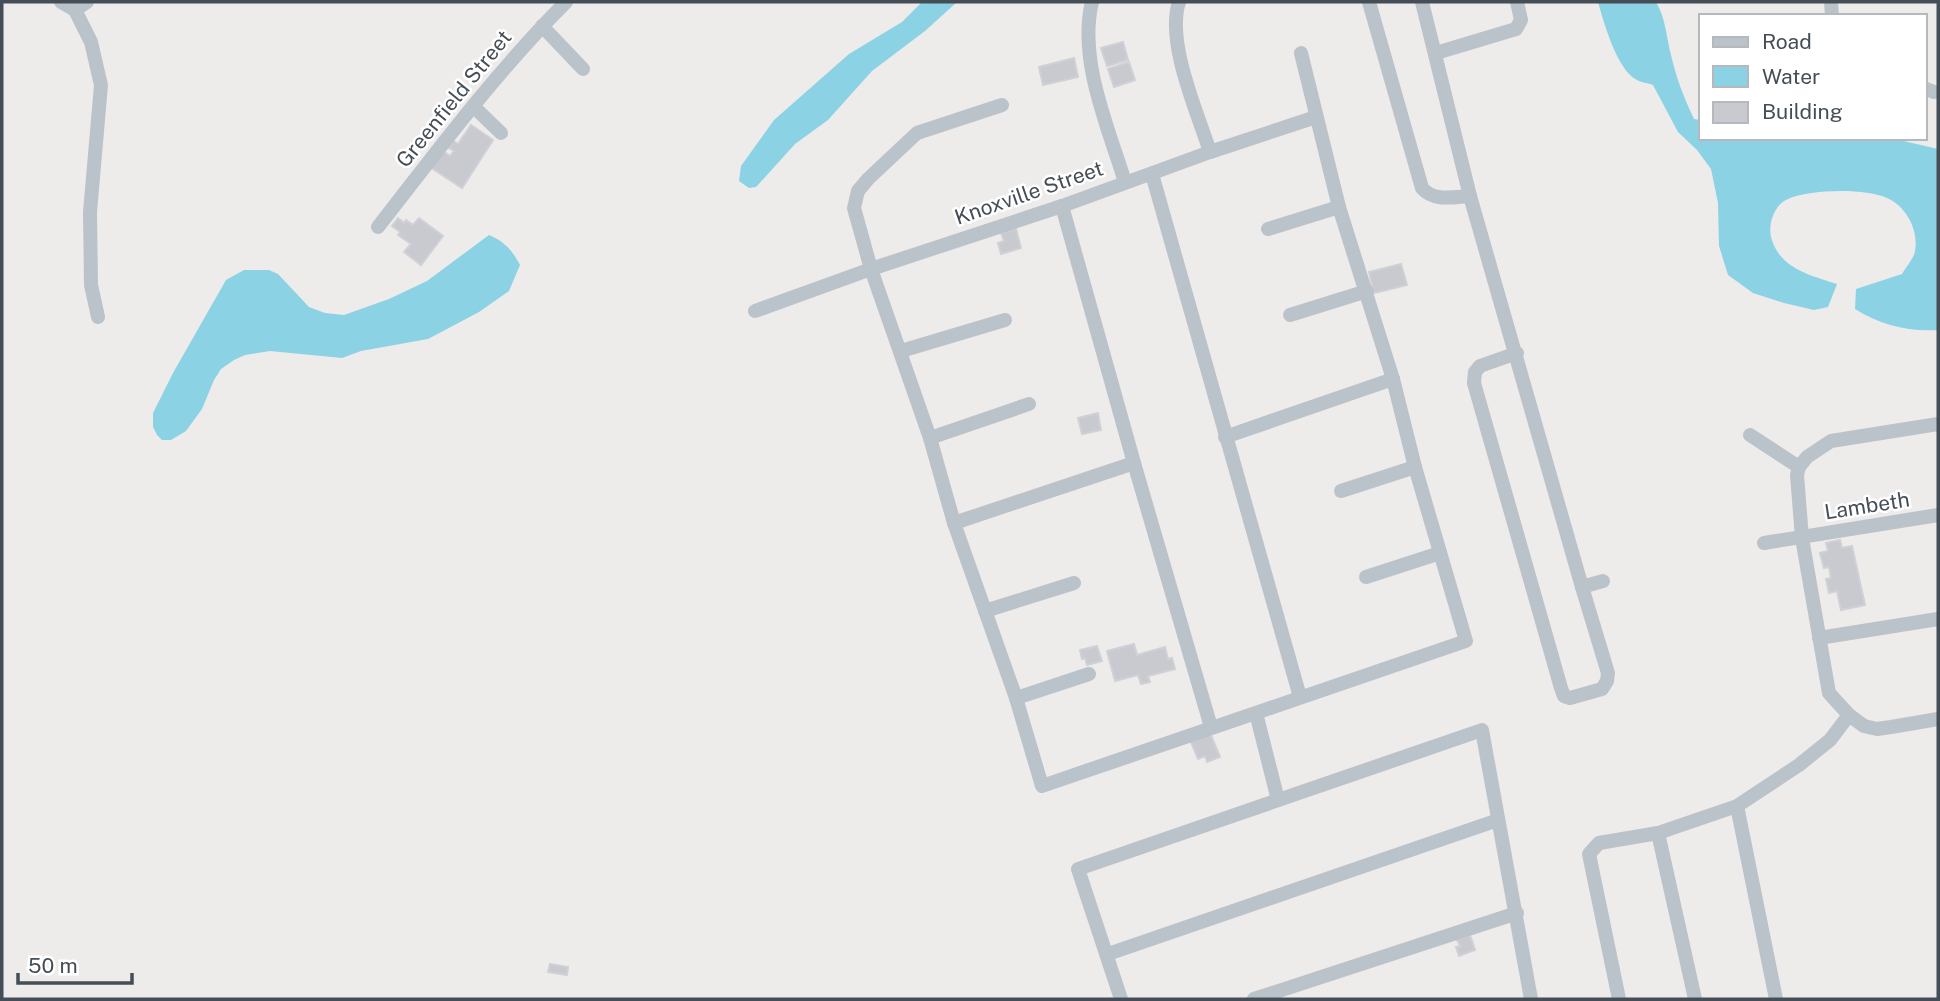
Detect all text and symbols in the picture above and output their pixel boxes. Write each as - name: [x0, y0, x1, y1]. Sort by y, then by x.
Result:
- legend: [1699, 14, 1926, 140]
- street label: Greenfield Street: [391, 25, 517, 172]
- text: Road: [1762, 29, 1812, 54]
- text: Water: [1762, 64, 1820, 89]
- text: Building: [1762, 99, 1843, 124]
- street label: Knoxville Street: [951, 155, 1106, 230]
- street label: Lambeth: [1823, 486, 1911, 525]
- scale bar: [18, 942, 131, 986]
- text: 50 m: [28, 953, 78, 978]

